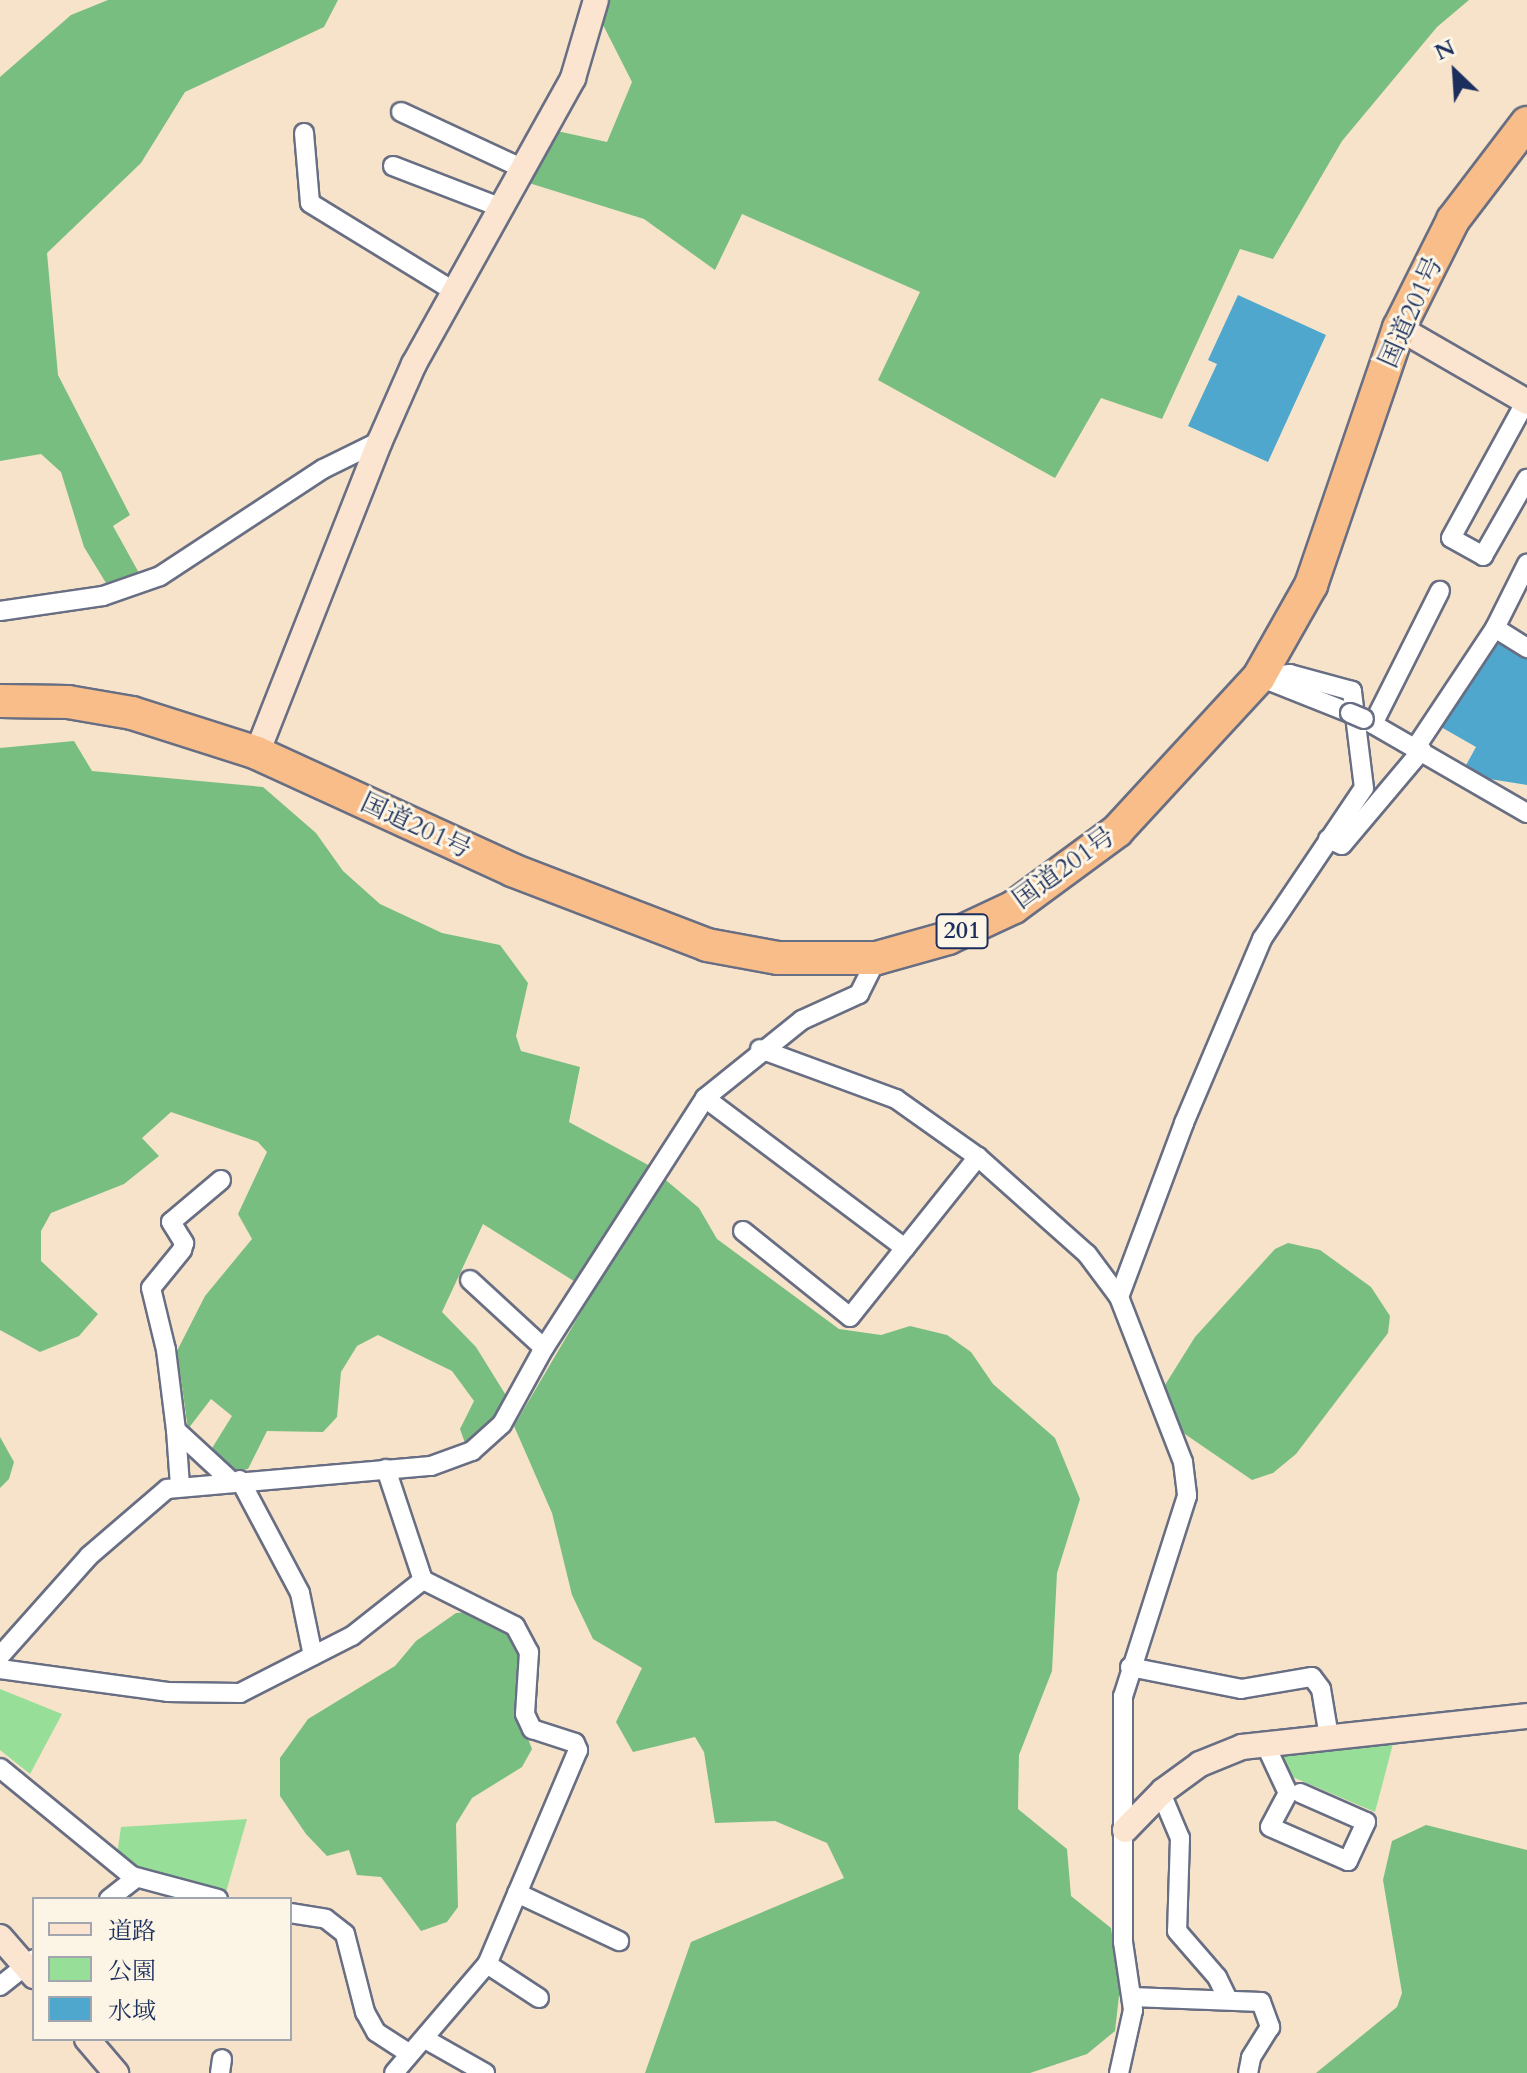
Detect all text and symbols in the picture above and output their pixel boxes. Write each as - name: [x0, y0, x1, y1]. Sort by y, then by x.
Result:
- north arrow: [1415, 32, 1495, 112]
- text: N: [1430, 33, 1460, 68]
- street label: 国道201号: [1373, 252, 1449, 372]
- street label: 国道201号: [356, 787, 476, 865]
- street label: 国道201号: [1007, 821, 1121, 915]
- road number: 201: [934, 911, 990, 951]
- legend: [32, 1897, 292, 2041]
- text: 道路: [108, 1915, 156, 1948]
- text: 公園: [108, 1955, 156, 1988]
- text: 水域: [108, 1995, 156, 2028]

